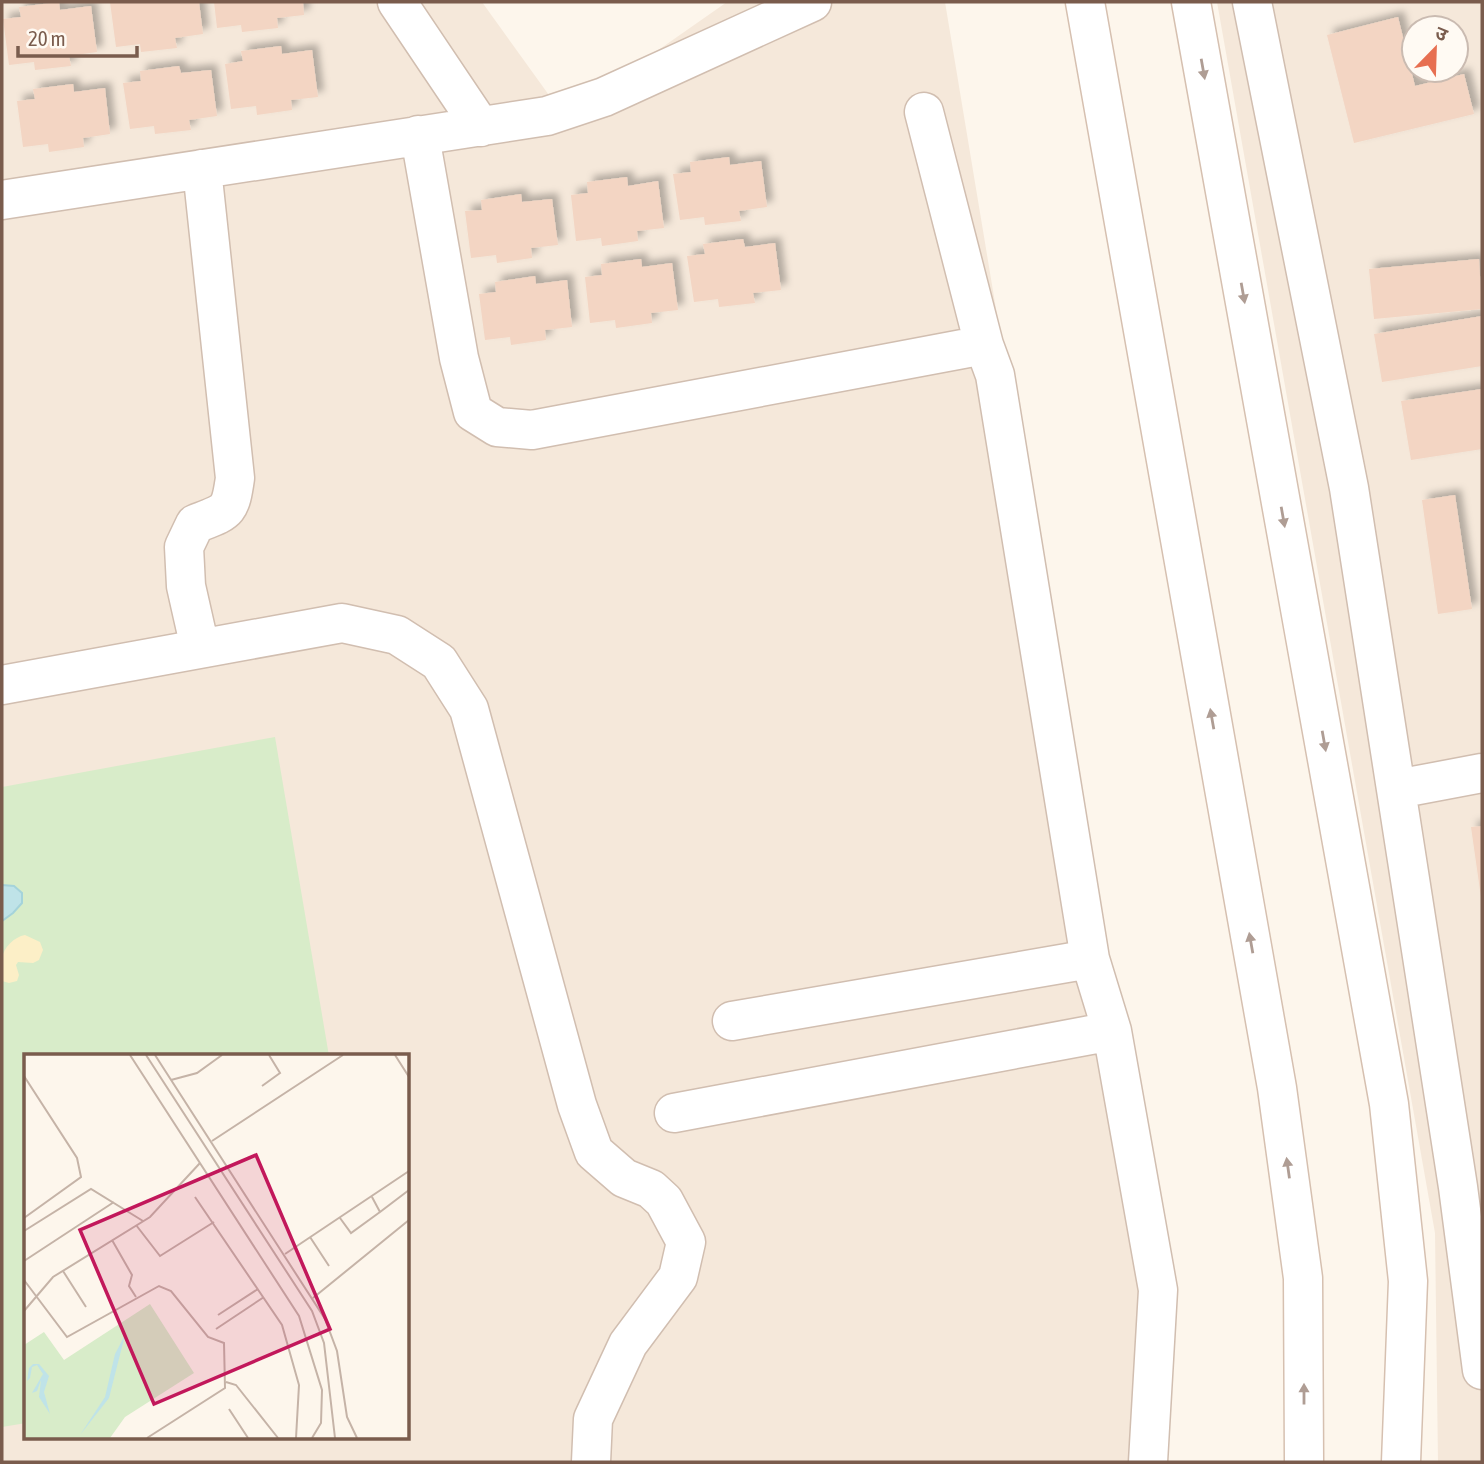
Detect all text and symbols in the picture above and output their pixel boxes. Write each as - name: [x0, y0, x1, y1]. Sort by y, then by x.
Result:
- scale bar: [18, 14, 136, 58]
- north arrow: [1400, 14, 1470, 84]
- text: उ: [1432, 21, 1452, 46]
- text: 20 m: [28, 26, 66, 50]
- one-way arrow: [1198, 58, 1209, 80]
- one-way arrow: [1238, 282, 1249, 304]
- one-way arrow: [1278, 506, 1289, 528]
- one-way arrow: [1206, 708, 1217, 730]
- one-way arrow: [1318, 730, 1329, 752]
- one-way arrow: [1245, 932, 1256, 954]
- inset map: [24, 1054, 410, 1440]
- one-way arrow: [1282, 1156, 1293, 1178]
- one-way arrow: [1298, 1383, 1310, 1405]

